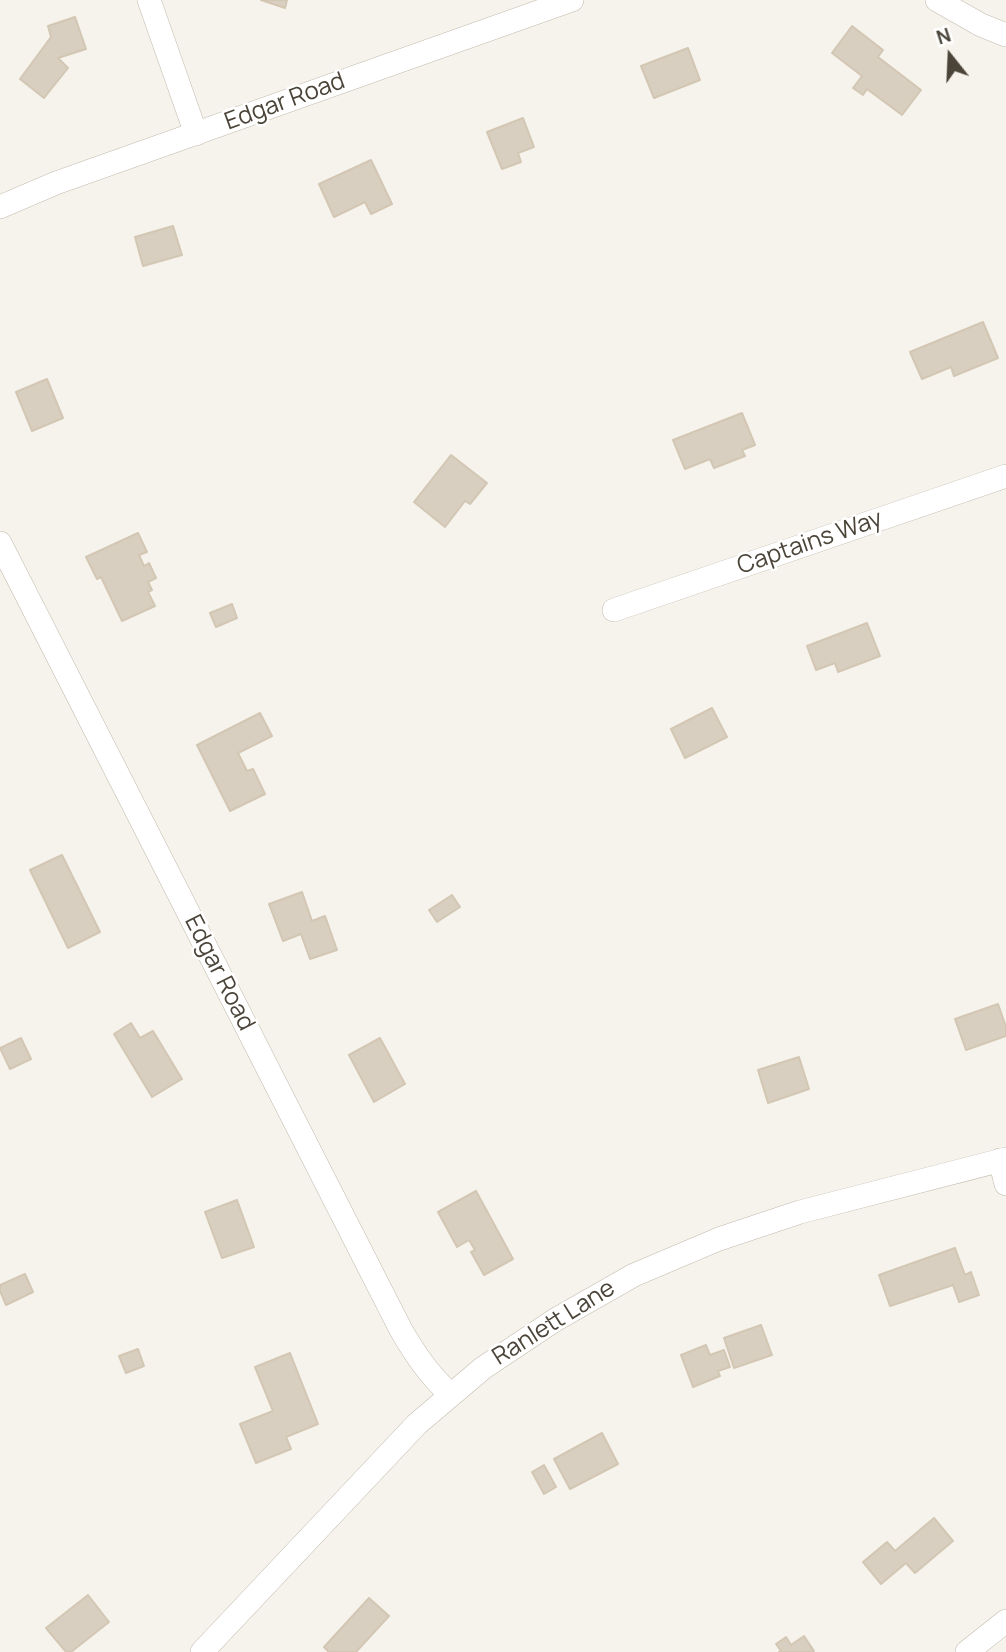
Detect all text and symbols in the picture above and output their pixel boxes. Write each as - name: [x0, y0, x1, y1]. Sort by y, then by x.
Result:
- north arrow: [915, 21, 985, 91]
- text: N: [933, 22, 954, 51]
- street label: Edgar Road: [221, 67, 349, 137]
- street label: Captains Way: [734, 505, 886, 581]
- street label: Edgar Road: [178, 910, 260, 1036]
- street label: Ranlett Lane: [488, 1274, 620, 1372]

